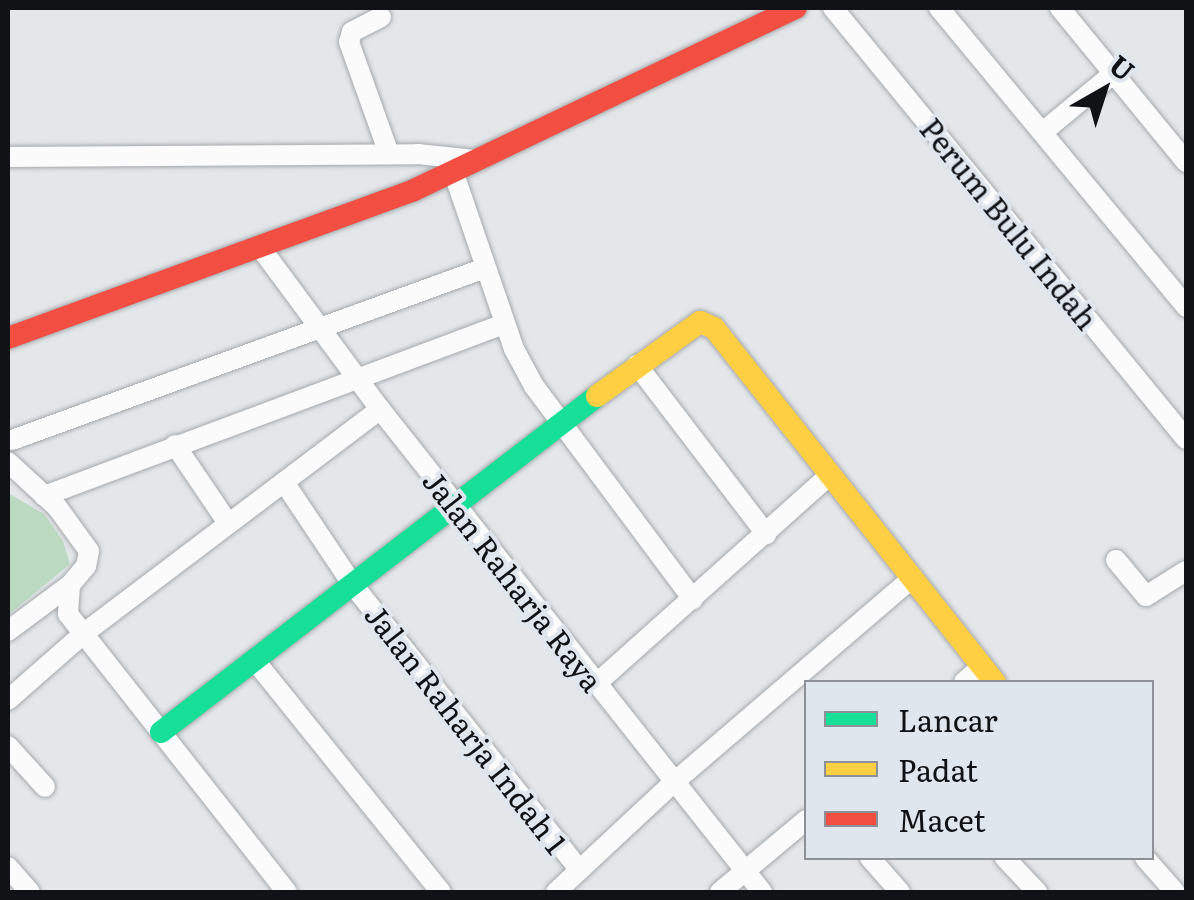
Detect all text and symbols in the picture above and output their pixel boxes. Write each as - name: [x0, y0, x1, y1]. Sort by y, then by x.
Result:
- north arrow: [1054, 40, 1154, 140]
- text: U: [1101, 43, 1145, 90]
- street label: Perum Bulu Indah: [914, 110, 1106, 336]
- street label: Jalan Raharja Raya: [416, 462, 612, 698]
- street label: Jalan Raharja Indah 1: [358, 596, 576, 860]
- legend: [804, 680, 1154, 860]
- text: Lancar: [898, 697, 998, 741]
- text: Padat: [898, 747, 978, 791]
- text: Macet: [898, 797, 986, 841]

